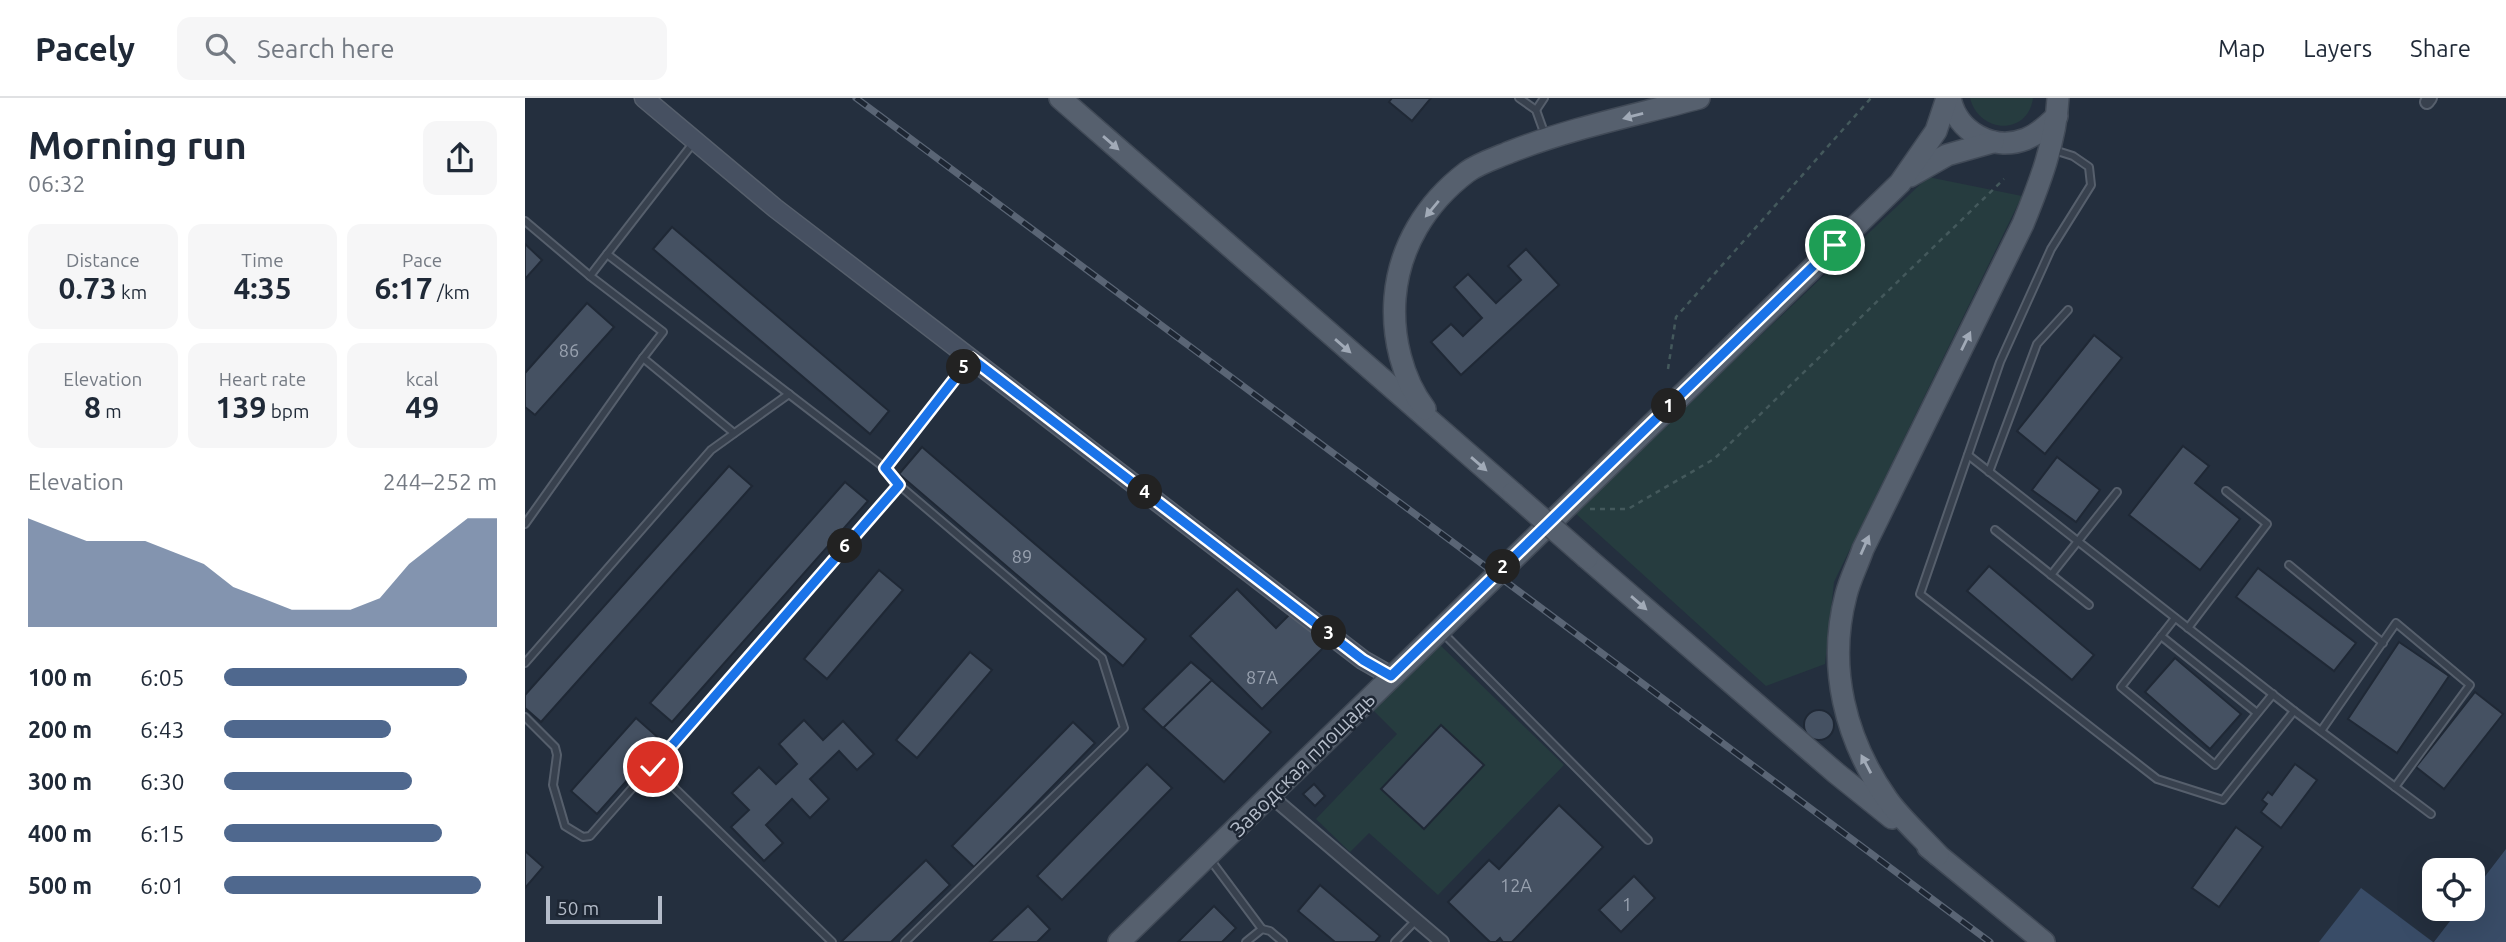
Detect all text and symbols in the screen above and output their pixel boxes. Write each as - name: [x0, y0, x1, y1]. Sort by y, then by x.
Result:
- search box: [177, 17, 667, 80]
- icon: search: [201, 29, 239, 67]
- text: Pacely: [35, 30, 135, 67]
- text: Search here: [257, 34, 395, 63]
- text: Map: [2218, 35, 2265, 62]
- text: Layers: [2303, 35, 2372, 62]
- text: Share: [2410, 35, 2471, 62]
- one-way arrow: [1623, 111, 1644, 121]
- button: share: [423, 121, 497, 195]
- text: Morning run: [28, 124, 247, 166]
- one-way arrow: [1102, 135, 1120, 151]
- text: 06:32: [28, 171, 86, 196]
- one-way arrow: [1424, 199, 1439, 217]
- pin: [1805, 215, 1865, 275]
- icon: arrive: [1816, 226, 1854, 264]
- text: Distance: [66, 249, 140, 271]
- text: Time: [241, 249, 284, 271]
- text: Pace: [402, 249, 442, 271]
- text: 0.73: [59, 271, 117, 305]
- text: 4:35: [233, 271, 292, 305]
- text: 6:17: [374, 271, 433, 305]
- text: km: [117, 281, 147, 303]
- text: /km: [433, 281, 470, 303]
- one-way arrow: [1960, 331, 1971, 351]
- one-way arrow: [1334, 338, 1351, 353]
- house number: 86: [559, 340, 579, 360]
- pin: 5: [947, 350, 982, 384]
- text: 5: [958, 355, 969, 377]
- text: Elevation: [63, 368, 142, 390]
- text: Heart rate: [219, 368, 306, 390]
- text: kcal: [406, 368, 439, 390]
- pin: 1: [1651, 388, 1687, 424]
- text: 8: [84, 390, 101, 424]
- text: 139: [216, 390, 266, 424]
- text: 49: [405, 390, 439, 424]
- text: 1: [1663, 394, 1674, 416]
- text: m: [101, 400, 122, 422]
- text: bpm: [266, 400, 309, 422]
- one-way arrow: [1470, 456, 1488, 472]
- text: Elevation: [28, 469, 124, 494]
- text: 244–252 m: [383, 469, 497, 494]
- pin: 4: [1127, 474, 1163, 510]
- text: 4: [1139, 480, 1150, 502]
- pin: 6: [827, 528, 863, 564]
- text: 6: [839, 534, 850, 556]
- one-way arrow: [1860, 535, 1871, 556]
- house number: 89: [1012, 546, 1032, 566]
- pin: 2: [1485, 550, 1521, 584]
- text: 2: [1497, 555, 1508, 577]
- one-way arrow: [1630, 595, 1648, 611]
- pin: 3: [1311, 616, 1347, 650]
- text: 3: [1323, 621, 1334, 643]
- text: 100 m: [28, 665, 92, 690]
- text: 6:05: [140, 665, 185, 690]
- house number: 87А: [1246, 667, 1278, 687]
- street label: Заводская площадь: [1225, 687, 1379, 841]
- text: 200 m: [28, 717, 92, 742]
- text: 6:43: [140, 717, 185, 742]
- pin: [623, 737, 683, 797]
- icon: check: [634, 748, 672, 786]
- one-way arrow: [1860, 754, 1872, 774]
- text: 300 m: [28, 769, 92, 794]
- text: 6:30: [140, 769, 185, 794]
- text: 400 m: [28, 821, 92, 846]
- text: 6:15: [140, 821, 185, 846]
- map controls: [2422, 858, 2485, 921]
- button: locate: [2422, 858, 2485, 921]
- text: 500 m: [28, 873, 92, 898]
- text: 6:01: [140, 873, 185, 898]
- house number: 12А: [1500, 875, 1532, 895]
- scale bar: [546, 893, 661, 925]
- house number: 1: [1622, 894, 1632, 914]
- text: 50 m: [557, 897, 599, 919]

